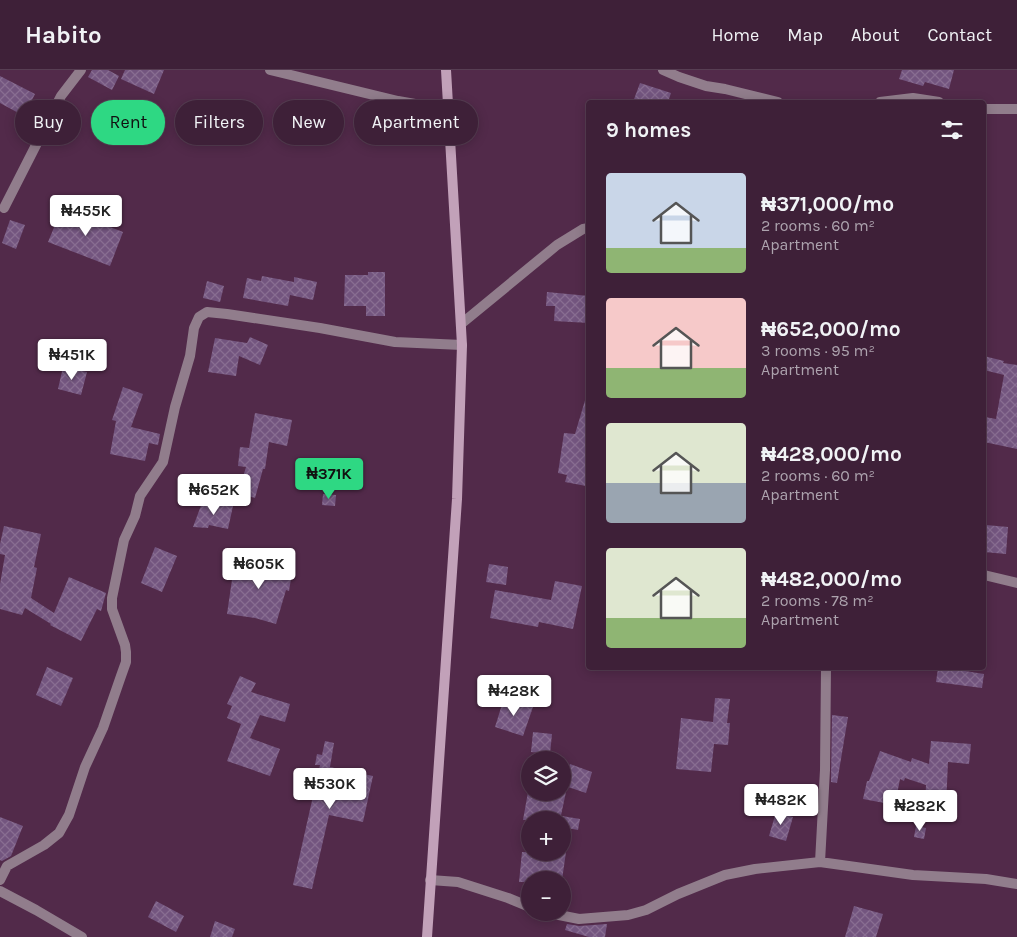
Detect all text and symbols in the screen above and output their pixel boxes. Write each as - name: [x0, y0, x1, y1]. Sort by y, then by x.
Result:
- text: Habito: [25, 21, 102, 49]
- text: Home: [711, 24, 759, 46]
- text: Map: [787, 24, 823, 46]
- text: About: [851, 24, 900, 46]
- text: Contact: [928, 24, 992, 46]
- chip: Buy: [15, 100, 81, 145]
- chip: Rent: [91, 100, 165, 145]
- chip: Filters: [175, 100, 263, 145]
- chip: New: [273, 100, 344, 145]
- chip: Apartment: [354, 100, 478, 145]
- icon: filters: [938, 116, 966, 144]
- text: 9 homes: [606, 118, 691, 142]
- text: ₦371,000/mo: [761, 192, 894, 216]
- icon: home: [646, 193, 706, 253]
- pin: ₦455K: [51, 194, 121, 237]
- text: ₦455K: [61, 201, 111, 220]
- text: 2 rooms · 60 m²: [761, 216, 875, 235]
- text: Apartment: [761, 235, 839, 254]
- text: ₦652,000/mo: [761, 317, 901, 341]
- icon: home: [646, 318, 706, 378]
- pin: ₦451K: [37, 338, 107, 381]
- text: 3 rooms · 95 m²: [761, 341, 875, 360]
- text: ₦451K: [49, 345, 95, 364]
- text: Apartment: [761, 360, 839, 379]
- text: ₦428,000/mo: [761, 442, 902, 466]
- icon: home: [646, 443, 706, 503]
- pin: ₦371K: [294, 458, 364, 500]
- text: ₦371K: [306, 464, 352, 483]
- text: 2 rooms · 60 m²: [761, 466, 875, 485]
- pin: ₦652K: [179, 474, 249, 516]
- text: ₦652K: [189, 480, 239, 499]
- text: Apartment: [761, 485, 839, 504]
- pin: ₦605K: [224, 548, 294, 590]
- text: ₦605K: [233, 554, 285, 573]
- text: ₦482,000/mo: [761, 567, 902, 591]
- icon: home: [646, 568, 706, 628]
- text: 2 rooms · 78 m²: [761, 591, 874, 610]
- text: Apartment: [761, 610, 839, 629]
- pin: ₦428K: [479, 674, 549, 717]
- text: ₦428K: [488, 681, 540, 700]
- map controls: [521, 751, 571, 921]
- button: layers: [521, 751, 571, 801]
- pin: ₦530K: [295, 768, 365, 810]
- text: ₦530K: [304, 774, 356, 793]
- pin: ₦482K: [746, 784, 816, 826]
- text: ₦482K: [755, 790, 807, 809]
- pin: ₦282K: [885, 790, 955, 832]
- text: ₦282K: [894, 796, 946, 815]
- button: +: [521, 811, 571, 861]
- button: −: [521, 871, 571, 921]

